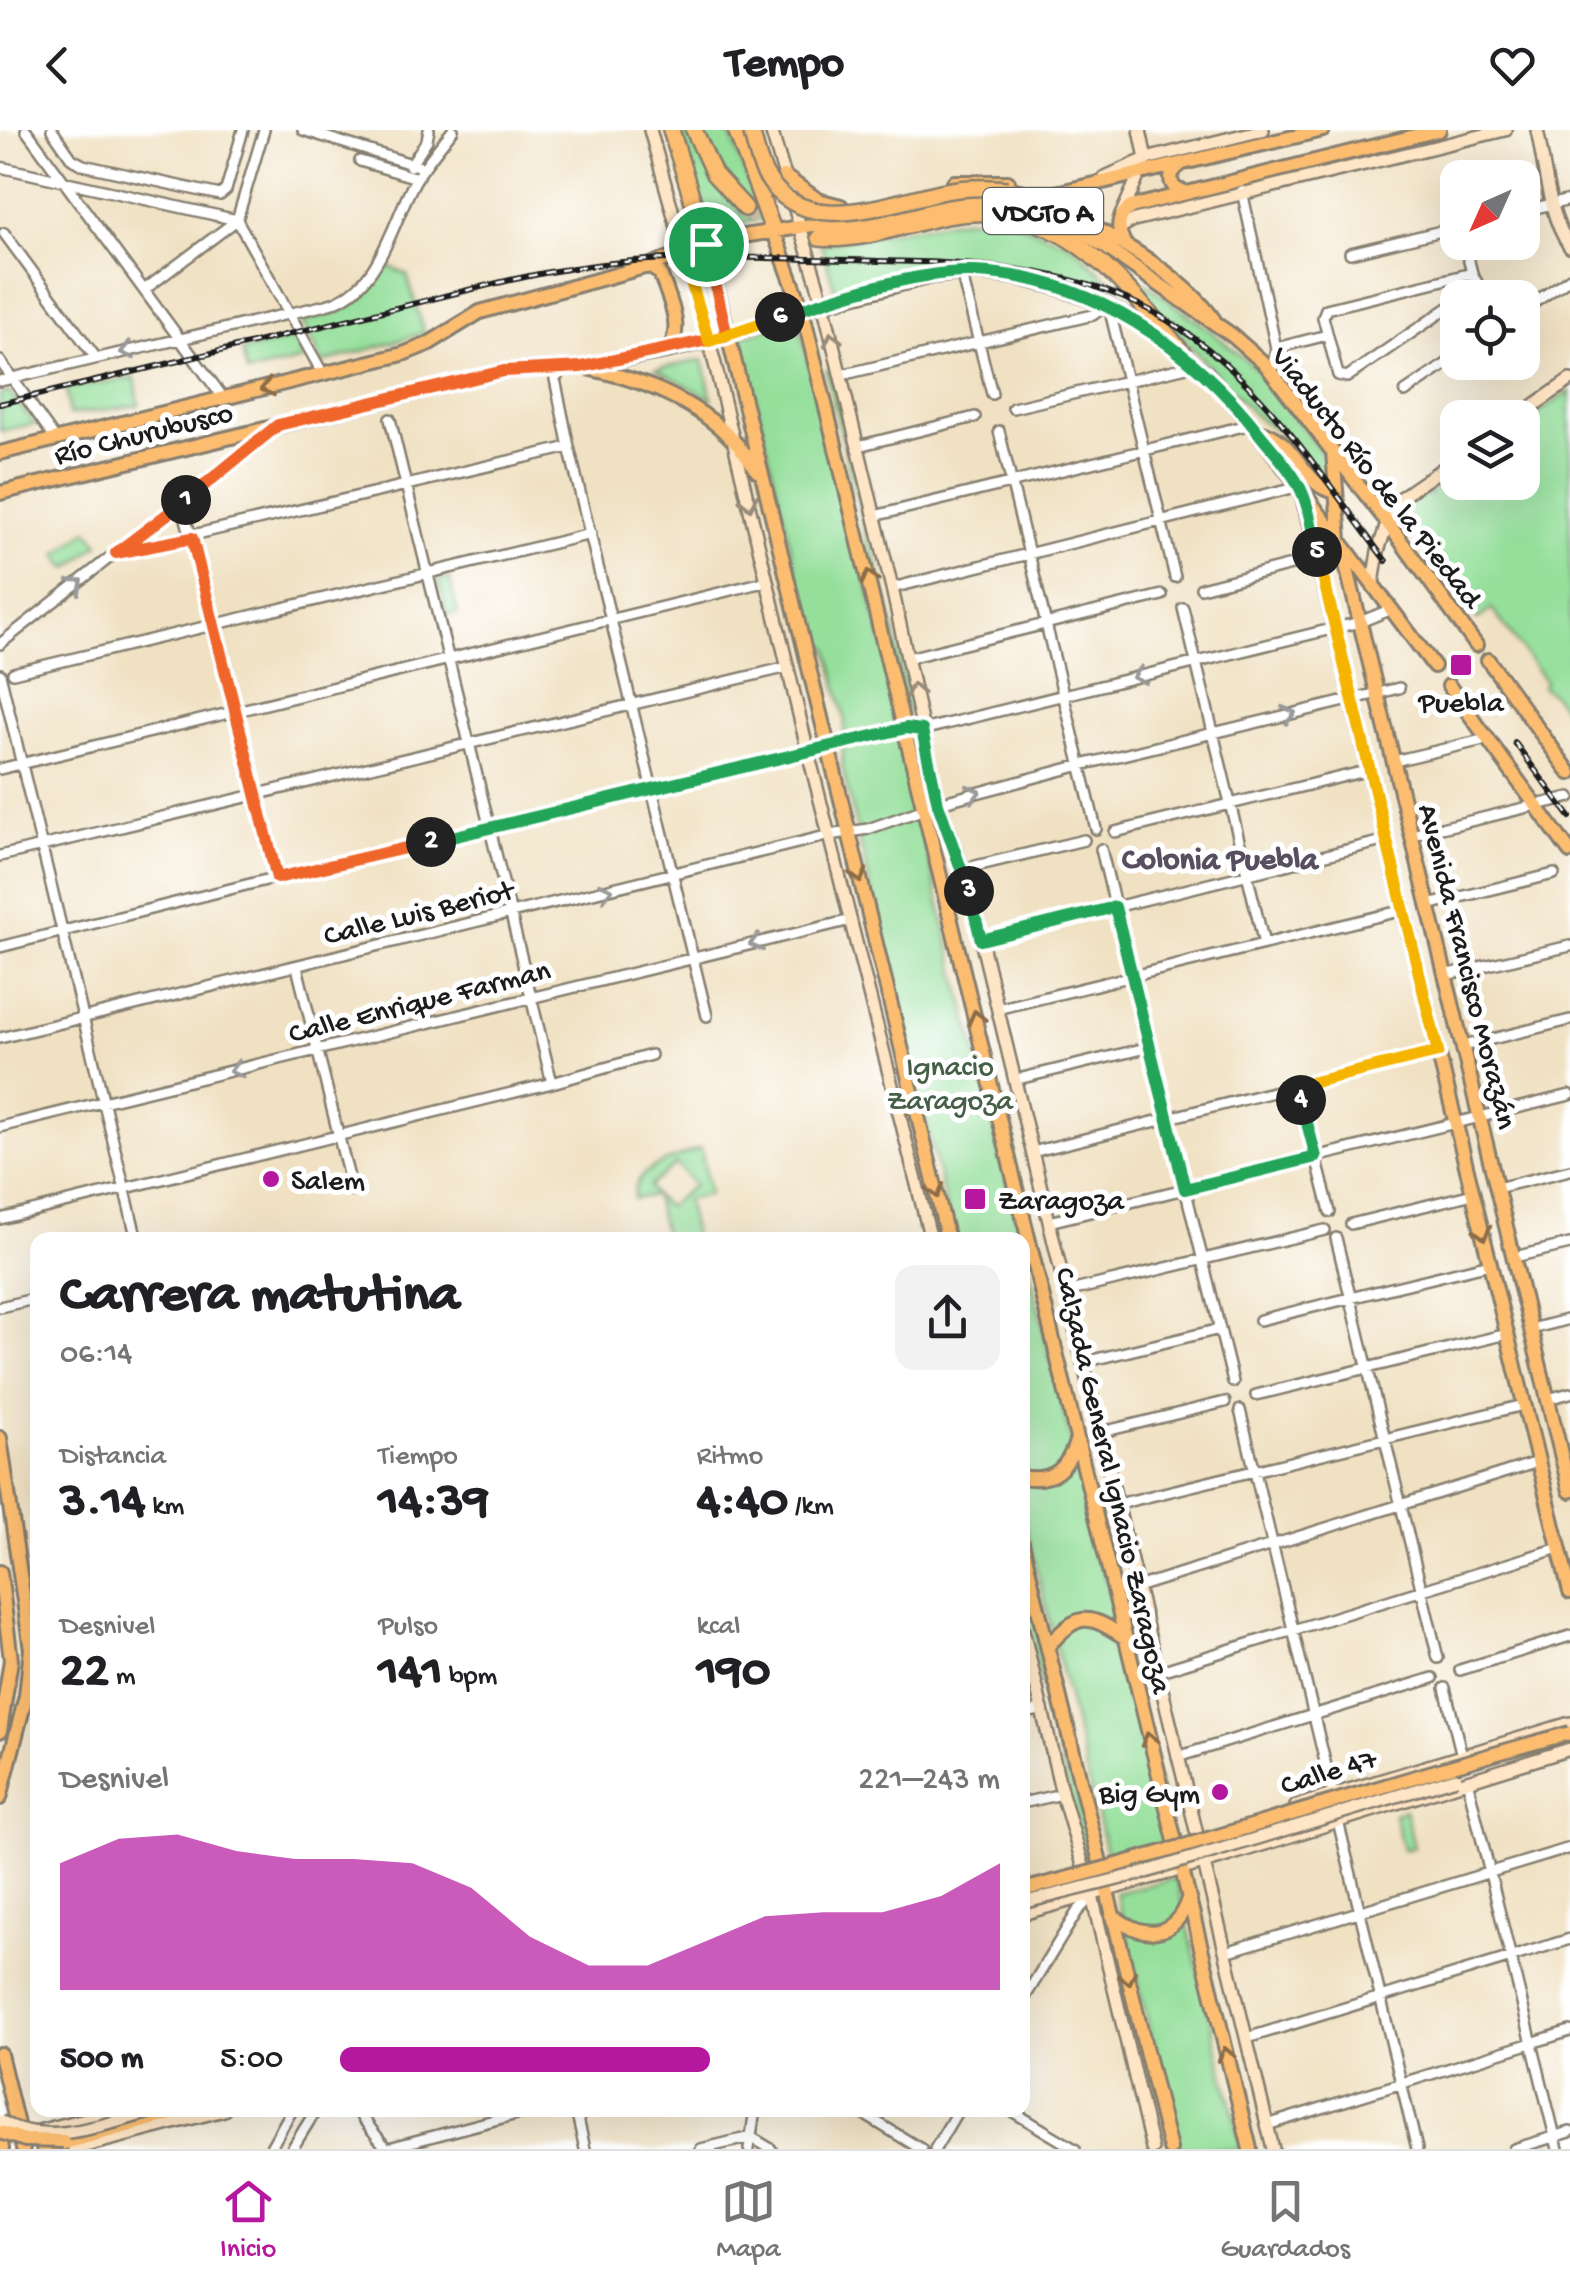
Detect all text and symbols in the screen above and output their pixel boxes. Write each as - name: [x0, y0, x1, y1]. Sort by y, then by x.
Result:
- icon: back: [30, 38, 85, 93]
- icon: heart: [1485, 38, 1540, 93]
- text: Tempo: [726, 39, 844, 92]
- north arrow: [1440, 160, 1540, 260]
- map controls: [1440, 160, 1540, 500]
- road number: VDCTO A: [983, 188, 1103, 234]
- pin: [664, 202, 749, 287]
- icon: arrive: [679, 217, 734, 272]
- button: locate: [1440, 280, 1540, 380]
- pin: 6: [755, 292, 805, 342]
- text: 6: [773, 300, 787, 333]
- one-way arrow: [823, 331, 844, 348]
- one-way arrow: [119, 339, 136, 360]
- street label: Viaducto Río de la Piedad: [1261, 340, 1489, 618]
- one-way arrow: [259, 376, 276, 397]
- street label: Río Churubusco: [51, 397, 237, 475]
- button: layers: [1440, 400, 1540, 500]
- pin: 1: [161, 475, 211, 525]
- text: 1: [180, 483, 192, 516]
- one-way arrow: [737, 494, 758, 511]
- pin: 5: [1292, 527, 1342, 577]
- text: 5: [1310, 535, 1324, 568]
- one-way arrow: [859, 569, 880, 586]
- one-way arrow: [66, 578, 84, 596]
- marker: Puebla: [1448, 652, 1474, 678]
- one-way arrow: [1131, 664, 1148, 685]
- one-way arrow: [904, 682, 925, 698]
- place label: Puebla: [1417, 688, 1505, 723]
- one-way arrow: [1280, 705, 1297, 726]
- one-way arrow: [965, 784, 982, 805]
- street label: Avenida Francisco Morazán: [1407, 801, 1522, 1133]
- pin: 2: [406, 817, 456, 867]
- text: 2: [424, 825, 438, 858]
- district label: Colonia Puebla: [1122, 843, 1320, 881]
- pin: 3: [944, 866, 994, 916]
- one-way arrow: [847, 867, 868, 884]
- street label: Calle Luis Beriot: [321, 874, 520, 956]
- text: 3: [962, 874, 976, 907]
- one-way arrow: [597, 882, 614, 903]
- one-way arrow: [748, 931, 765, 952]
- street label: Calle Enrique Farman: [286, 955, 554, 1054]
- one-way arrow: [967, 1009, 988, 1026]
- park label: Ignacio Zaragoza: [887, 1052, 1014, 1121]
- one-way arrow: [228, 1058, 245, 1079]
- pin: 4: [1276, 1075, 1326, 1125]
- text: 4: [1294, 1083, 1308, 1116]
- place label: Salem: [291, 1166, 365, 1201]
- marker: Salem: [260, 1168, 282, 1190]
- one-way arrow: [924, 1182, 945, 1199]
- marker: Zaragoza: [962, 1186, 988, 1212]
- place label: Zaragoza: [998, 1186, 1125, 1221]
- one-way arrow: [1471, 1224, 1492, 1241]
- button: share: [895, 1265, 1000, 1370]
- street label: Calzada General Ignacio Zaragoza: [1044, 1265, 1177, 1699]
- text: Carrera matutina: [60, 1266, 460, 1330]
- text: 06:14: [60, 1336, 133, 1374]
- text: Distancia: [60, 1441, 166, 1474]
- text: Tiempo: [378, 1441, 458, 1474]
- text: Ritmo: [697, 1441, 763, 1474]
- text: 3.14: [60, 1474, 146, 1533]
- text: 14:39: [378, 1474, 489, 1533]
- text: 4:40: [697, 1474, 788, 1533]
- text: km: [146, 1491, 185, 1524]
- text: /km: [788, 1491, 834, 1524]
- text: Desnivel: [60, 1611, 155, 1644]
- text: Pulso: [378, 1611, 438, 1644]
- text: kcal: [697, 1611, 740, 1644]
- text: 22: [60, 1644, 109, 1703]
- text: 141: [378, 1644, 442, 1703]
- text: 190: [697, 1644, 770, 1703]
- text: m: [109, 1661, 136, 1694]
- text: bpm: [442, 1661, 497, 1694]
- one-way arrow: [1140, 1731, 1161, 1748]
- street label: Calle 47: [1277, 1743, 1383, 1805]
- text: Desnivel: [60, 1762, 169, 1800]
- text: 221–243 m: [858, 1762, 1000, 1800]
- place label: Big Gym: [1098, 1779, 1200, 1814]
- marker: Big Gym: [1209, 1781, 1231, 1803]
- one-way arrow: [1116, 1969, 1137, 1986]
- text: 500 m: [60, 2041, 143, 2079]
- text: 5:00: [220, 2041, 283, 2079]
- one-way arrow: [1217, 2046, 1238, 2063]
- tab: Inicio: [220, 2174, 276, 2267]
- tab: Mapa: [716, 2174, 781, 2267]
- tab: Guardados: [1221, 2174, 1350, 2267]

